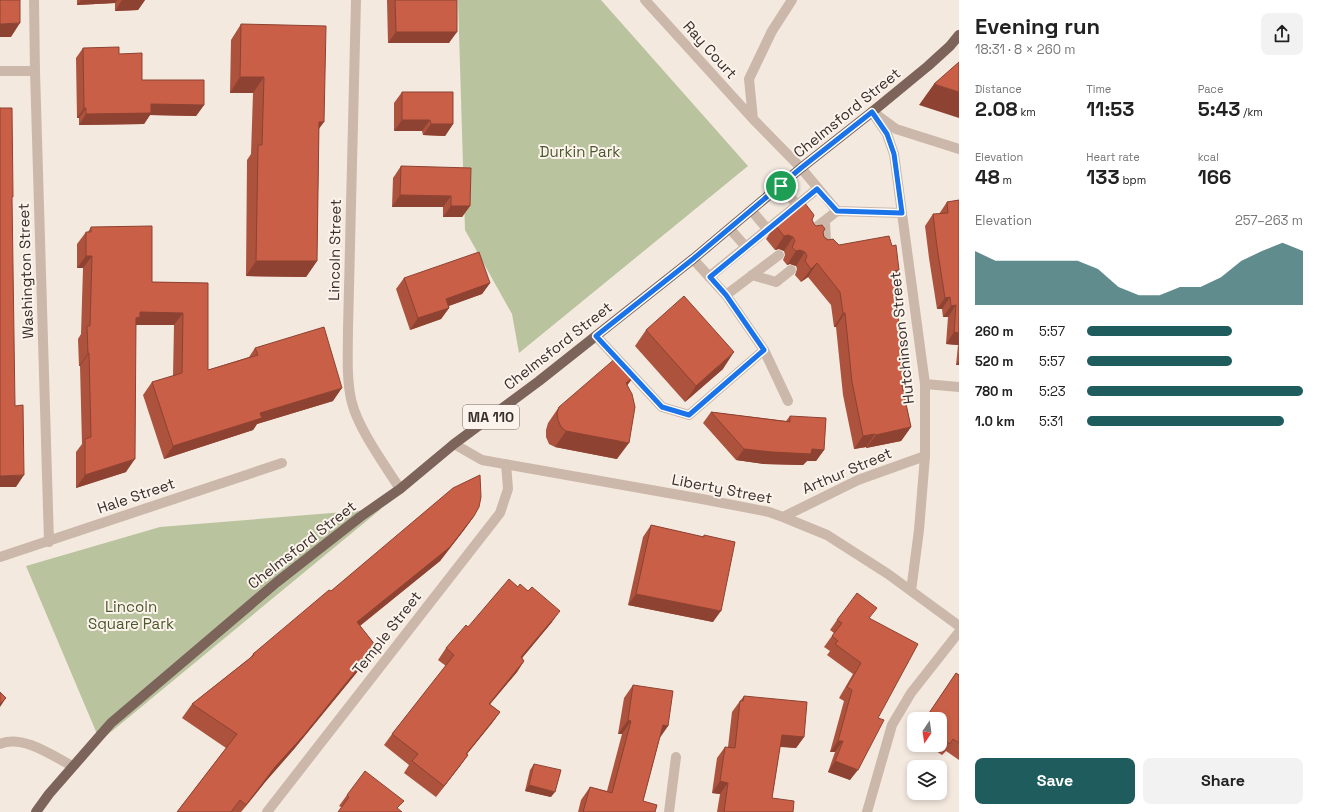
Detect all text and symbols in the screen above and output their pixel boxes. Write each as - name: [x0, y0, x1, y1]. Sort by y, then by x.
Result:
- text: Evening run: [975, 12, 1100, 40]
- button: share: [1261, 13, 1303, 55]
- street label: Ray Court: [679, 17, 741, 83]
- text: 18:31 · 8 × 260 m: [975, 41, 1076, 58]
- street label: Chelmsford Street: [789, 64, 904, 162]
- text: Distance: [975, 82, 1022, 96]
- text: Time: [1086, 82, 1111, 96]
- text: Pace: [1198, 82, 1223, 96]
- text: 2.08: [975, 96, 1018, 122]
- text: 11:53: [1086, 96, 1135, 122]
- text: 5:43: [1198, 96, 1241, 122]
- text: km: [1018, 105, 1036, 119]
- text: /km: [1241, 105, 1263, 119]
- park label: Durkin Park: [540, 142, 620, 161]
- text: Elevation: [975, 150, 1023, 164]
- text: Heart rate: [1086, 150, 1140, 164]
- text: kcal: [1198, 150, 1219, 164]
- text: 48: [975, 164, 1000, 190]
- text: 133: [1086, 164, 1120, 190]
- text: 166: [1198, 164, 1231, 190]
- pin: [764, 169, 798, 203]
- text: m: [1000, 173, 1012, 187]
- text: bpm: [1120, 173, 1146, 187]
- icon: arrive: [770, 175, 792, 197]
- street label: Lincoln Street: [324, 199, 345, 301]
- street label: Washington Street: [14, 203, 37, 339]
- text: Elevation: [975, 212, 1032, 229]
- text: 257–263 m: [1235, 212, 1303, 229]
- street label: Hutchinson Street: [885, 271, 918, 405]
- street label: Chelmsford Street: [500, 297, 616, 394]
- text: 260 m: [975, 323, 1014, 340]
- text: 5:57: [1039, 323, 1065, 340]
- text: 520 m: [975, 353, 1013, 370]
- text: 5:57: [1039, 353, 1065, 370]
- text: 780 m: [975, 383, 1013, 400]
- text: 5:23: [1039, 383, 1066, 400]
- road number: MA 110: [463, 405, 519, 429]
- text: 1.0 km: [975, 413, 1015, 430]
- text: 5:31: [1039, 413, 1063, 430]
- street label: Arthur Street: [799, 443, 895, 498]
- street label: Liberty Street: [670, 469, 774, 508]
- street label: Hale Street: [95, 473, 177, 518]
- street label: Chelmsford Street: [244, 496, 360, 593]
- street label: Temple Street: [348, 587, 425, 678]
- park label: Lincoln Square Park: [88, 597, 174, 633]
- north arrow: [907, 712, 947, 752]
- map controls: [907, 712, 947, 800]
- button: Save: [975, 758, 1135, 804]
- button: Share: [1143, 758, 1303, 804]
- button: layers: [907, 760, 947, 800]

